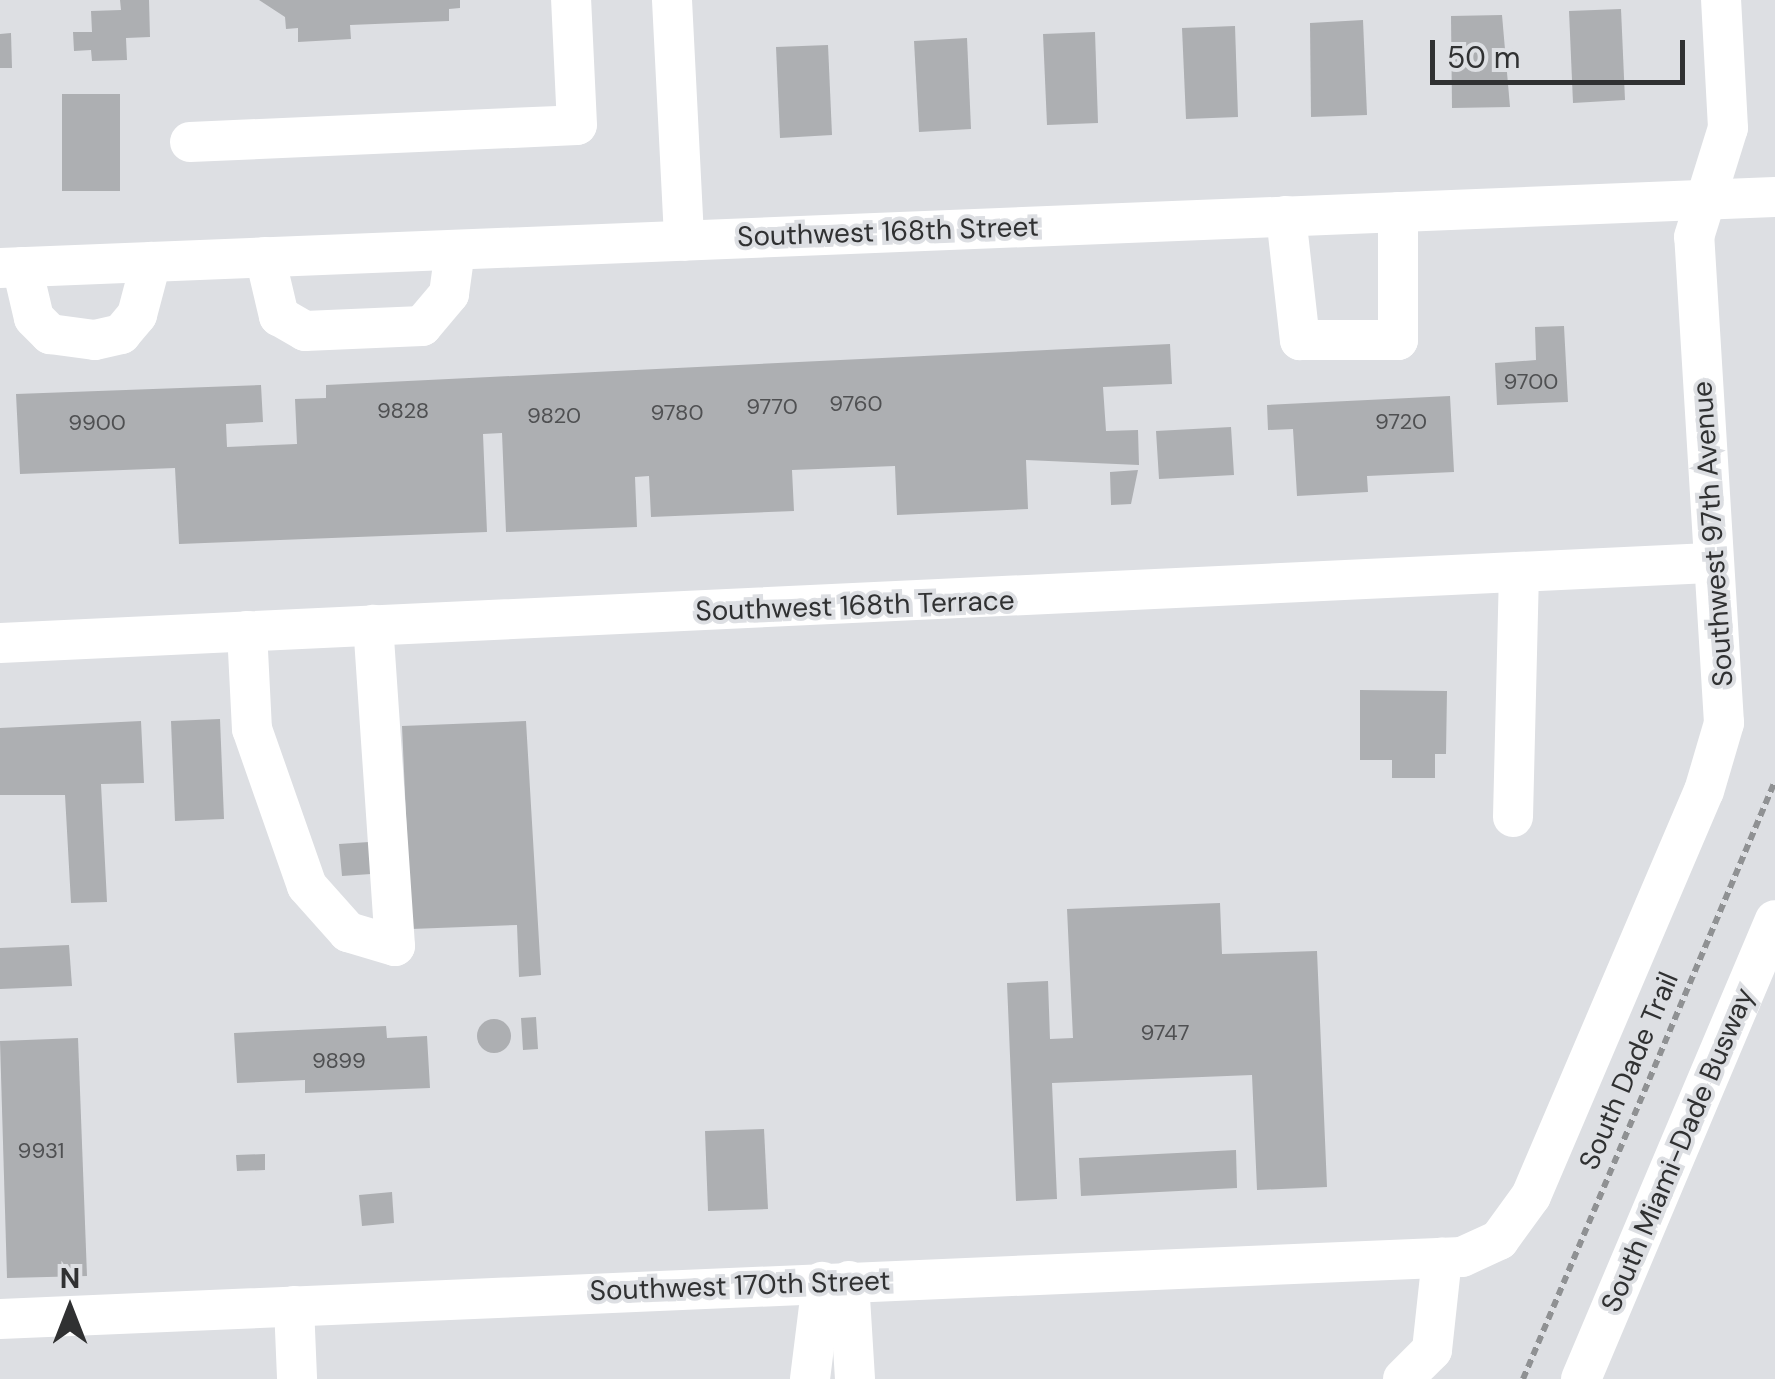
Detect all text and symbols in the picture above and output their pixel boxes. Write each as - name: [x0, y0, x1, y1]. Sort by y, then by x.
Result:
- scale bar: [1435, 20, 1690, 82]
- text: 50 m: [1447, 38, 1521, 77]
- street label: Southwest 168th Street: [737, 210, 1039, 254]
- house number: 9700: [1504, 369, 1558, 395]
- street label: Southwest 97th Avenue: [1686, 380, 1740, 688]
- house number: 9760: [829, 391, 883, 417]
- house number: 9770: [746, 394, 798, 420]
- house number: 9828: [377, 398, 429, 424]
- house number: 9780: [650, 400, 704, 426]
- house number: 9820: [527, 403, 581, 429]
- house number: 9720: [1375, 409, 1427, 435]
- house number: 9900: [68, 410, 126, 436]
- street label: Southwest 168th Terrace: [695, 584, 1015, 628]
- street label: South Dade Trail: [1572, 967, 1686, 1175]
- street label: South Miami-Dade Busway: [1594, 983, 1762, 1317]
- house number: 9747: [1141, 1020, 1189, 1046]
- house number: 9899: [312, 1048, 366, 1074]
- house number: 9931: [18, 1138, 64, 1164]
- north arrow: [20, 1259, 120, 1359]
- text: N: [60, 1260, 80, 1297]
- street label: Southwest 170th Street: [589, 1264, 891, 1308]

